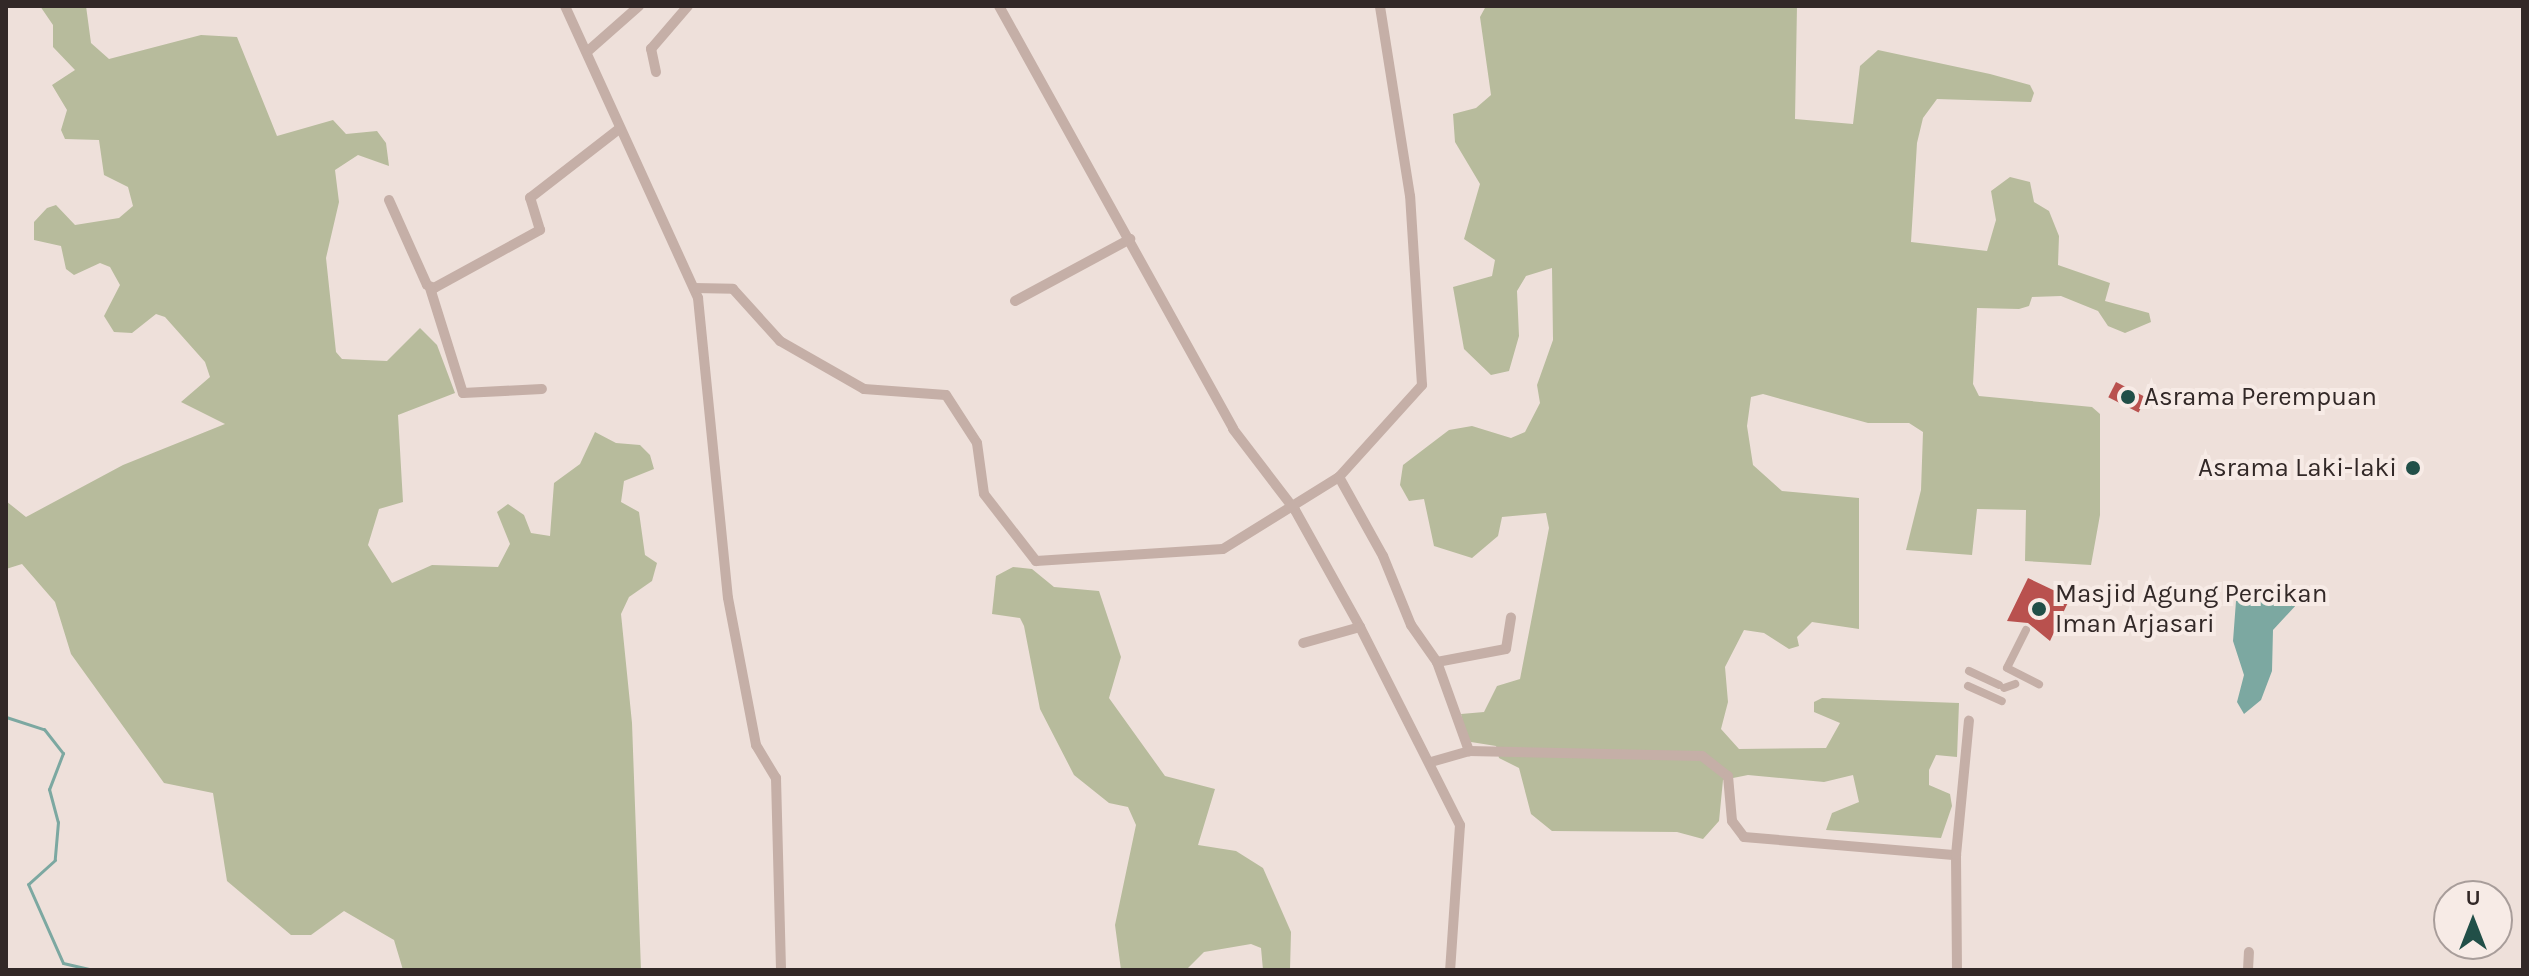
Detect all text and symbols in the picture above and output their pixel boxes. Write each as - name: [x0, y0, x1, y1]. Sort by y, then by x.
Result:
- place label: Asrama Perempuan: [2144, 381, 2377, 413]
- marker: Asrama Perempuan: [2119, 388, 2137, 406]
- place label: Asrama Laki-laki: [2198, 452, 2397, 484]
- marker: Asrama Laki-laki: [2404, 459, 2422, 477]
- place label: Masjid Agung Percikan Iman Arjasari: [2055, 578, 2327, 640]
- marker: Masjid Agung Percikan Iman Arjasari: [2030, 600, 2048, 618]
- north arrow: [2433, 880, 2513, 960]
- text: U: [2465, 885, 2481, 911]

